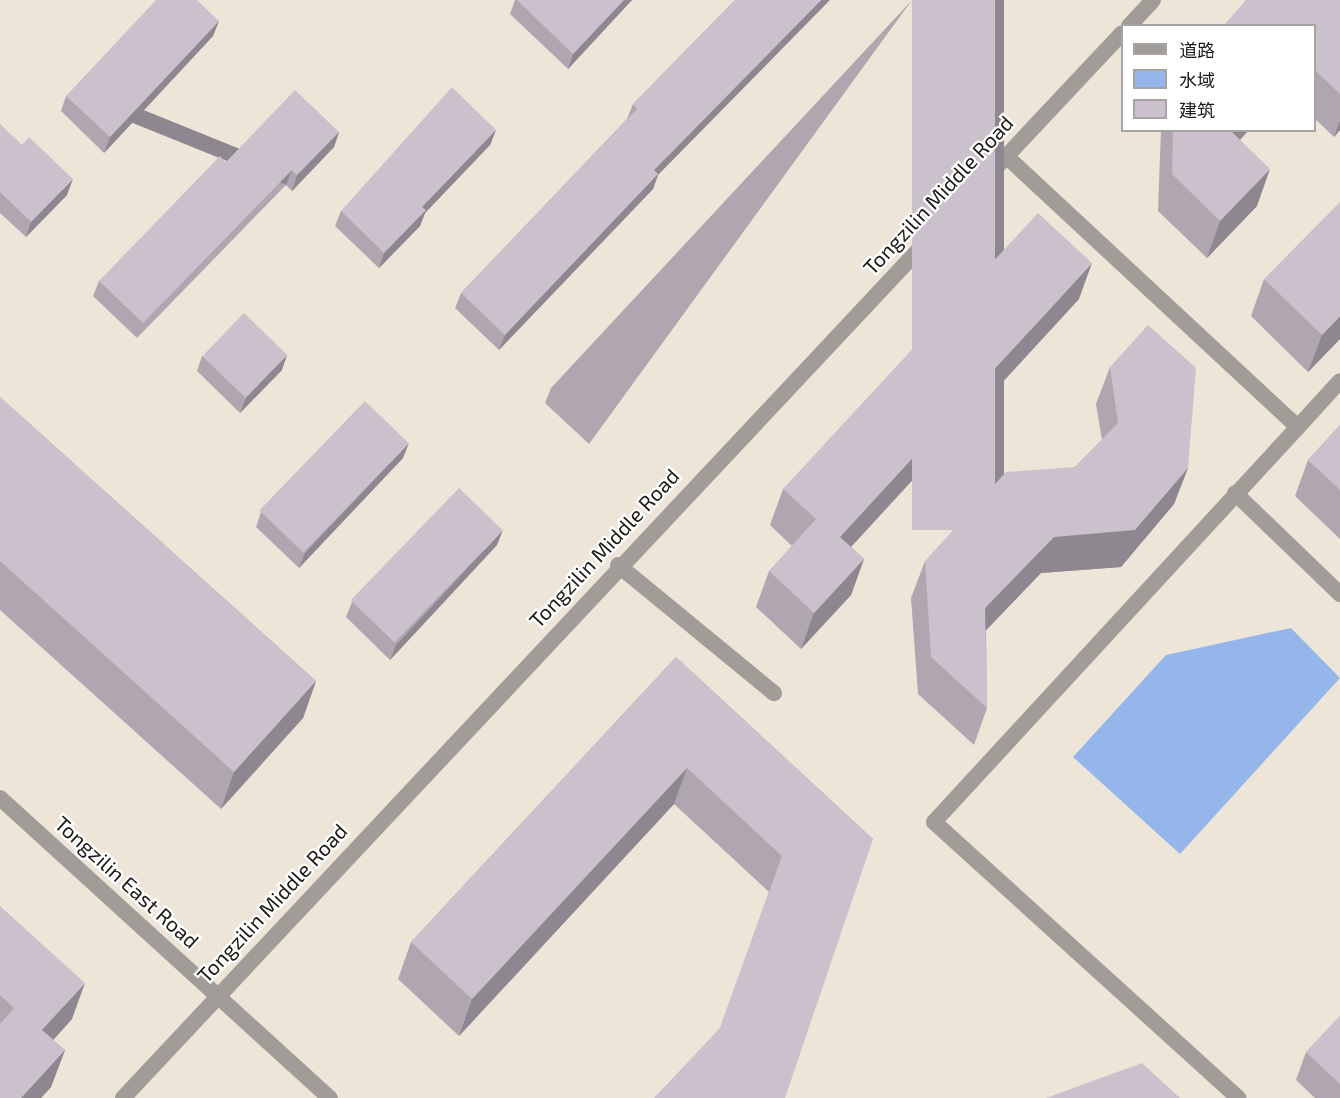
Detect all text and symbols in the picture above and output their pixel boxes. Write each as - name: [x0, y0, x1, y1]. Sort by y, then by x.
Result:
- legend: [1121, 24, 1316, 132]
- text: 道路: [1179, 39, 1215, 61]
- text: 水域: [1179, 69, 1215, 91]
- text: 建筑: [1179, 99, 1215, 121]
- street label: Tongzilin Middle Road: [858, 110, 1018, 280]
- street label: Tongzilin Middle Road: [524, 463, 684, 633]
- street label: Tongzilin East Road: [50, 811, 204, 953]
- street label: Tongzilin Middle Road: [192, 818, 352, 988]

